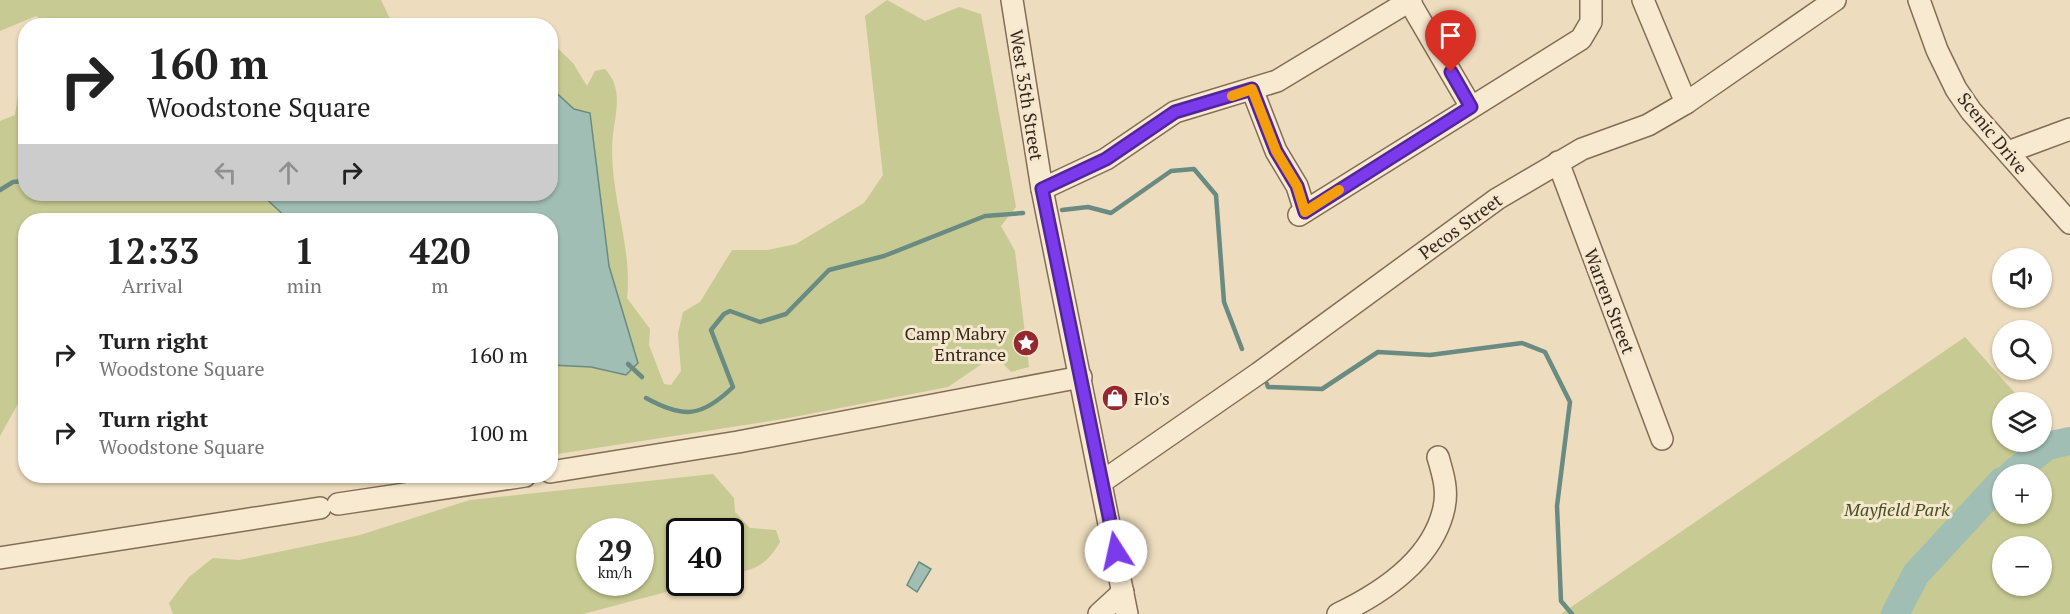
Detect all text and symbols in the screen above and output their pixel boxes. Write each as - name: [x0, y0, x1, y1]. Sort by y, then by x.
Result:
- pin: [1425, 10, 1476, 72]
- icon: arrive: [1434, 19, 1467, 52]
- street label: West 35th Street: [1005, 28, 1049, 163]
- text: 160 m: [147, 35, 268, 91]
- icon: right: [48, 42, 126, 120]
- street label: Scenic Drive: [1953, 87, 2033, 179]
- text: Woodstone Square: [147, 89, 370, 125]
- icon: left: [209, 156, 242, 189]
- icon: ahead: [272, 156, 305, 189]
- icon: right: [335, 156, 368, 189]
- street label: Pecos Street: [1414, 187, 1507, 264]
- text: 12:33: [106, 227, 199, 274]
- text: 1: [294, 227, 315, 274]
- text: 420: [409, 227, 470, 274]
- street label: Warren Street: [1579, 245, 1641, 357]
- map controls: [1992, 248, 2052, 596]
- button: sound: [1992, 248, 2052, 308]
- text: Arrival: [122, 272, 183, 299]
- text: min: [287, 272, 322, 299]
- text: m: [431, 272, 449, 299]
- button: search: [1992, 320, 2052, 380]
- place label: Camp Mabry Entrance: [904, 321, 1007, 366]
- text: Turn right: [99, 326, 208, 355]
- place icon: Camp Mabry Entrance: [1011, 328, 1041, 358]
- icon: right: [48, 338, 81, 371]
- text: 160 m: [468, 340, 528, 369]
- text: Woodstone Square: [99, 355, 265, 382]
- shop icon: Flo's: [1100, 383, 1130, 413]
- place label: Flo's: [1134, 386, 1170, 410]
- button: layers: [1992, 392, 2052, 452]
- text: Turn right: [99, 404, 208, 433]
- icon: right: [48, 416, 81, 449]
- text: 100 m: [468, 418, 528, 447]
- text: Woodstone Square: [99, 433, 265, 460]
- button: +: [1992, 464, 2052, 524]
- park label: Mayfield Park: [1843, 497, 1950, 521]
- speed limit sign: 40: [666, 518, 744, 596]
- position arrow: [1084, 519, 1148, 583]
- text: 29: [598, 530, 632, 570]
- button: −: [1992, 536, 2052, 596]
- text: km/h: [598, 562, 632, 582]

